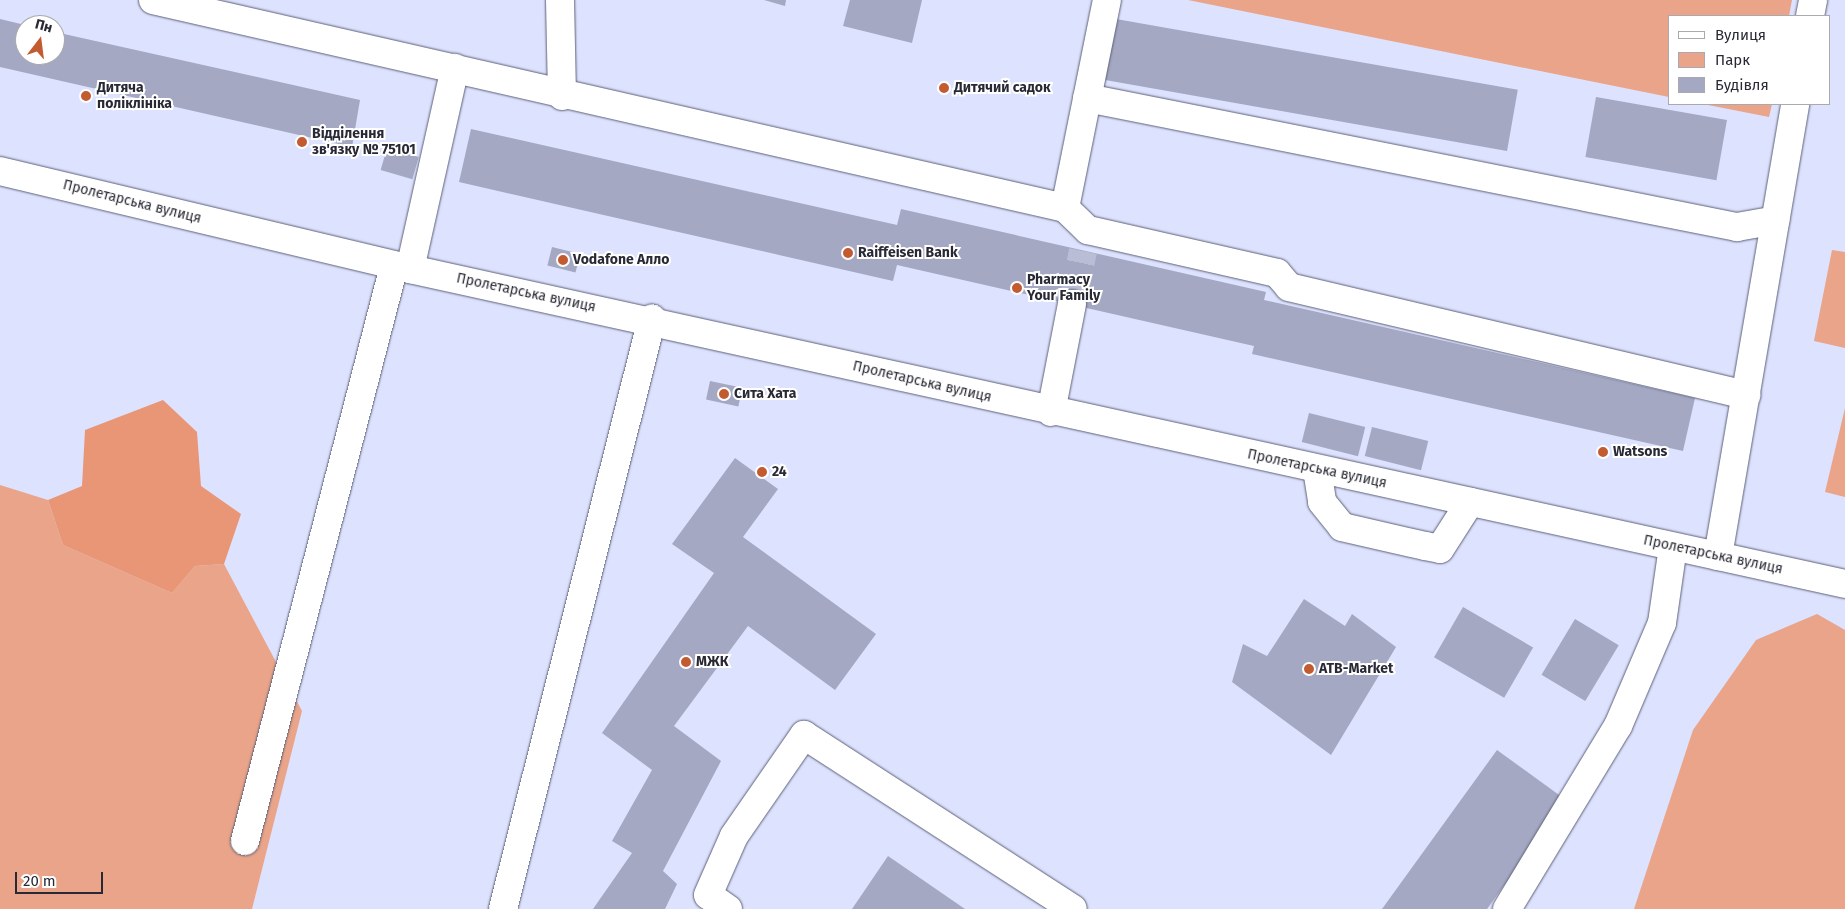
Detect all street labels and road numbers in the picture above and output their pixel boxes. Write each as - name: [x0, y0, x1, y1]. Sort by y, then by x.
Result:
- street label: Пролетарська вулиця: [61, 177, 203, 227]
- street label: Пролетарська вулиця: [455, 270, 597, 316]
- street label: Пролетарська вулиця: [851, 358, 993, 406]
- street label: Пролетарська вулиця: [1246, 446, 1388, 492]
- street label: Пролетарська вулиця: [1642, 532, 1784, 578]

